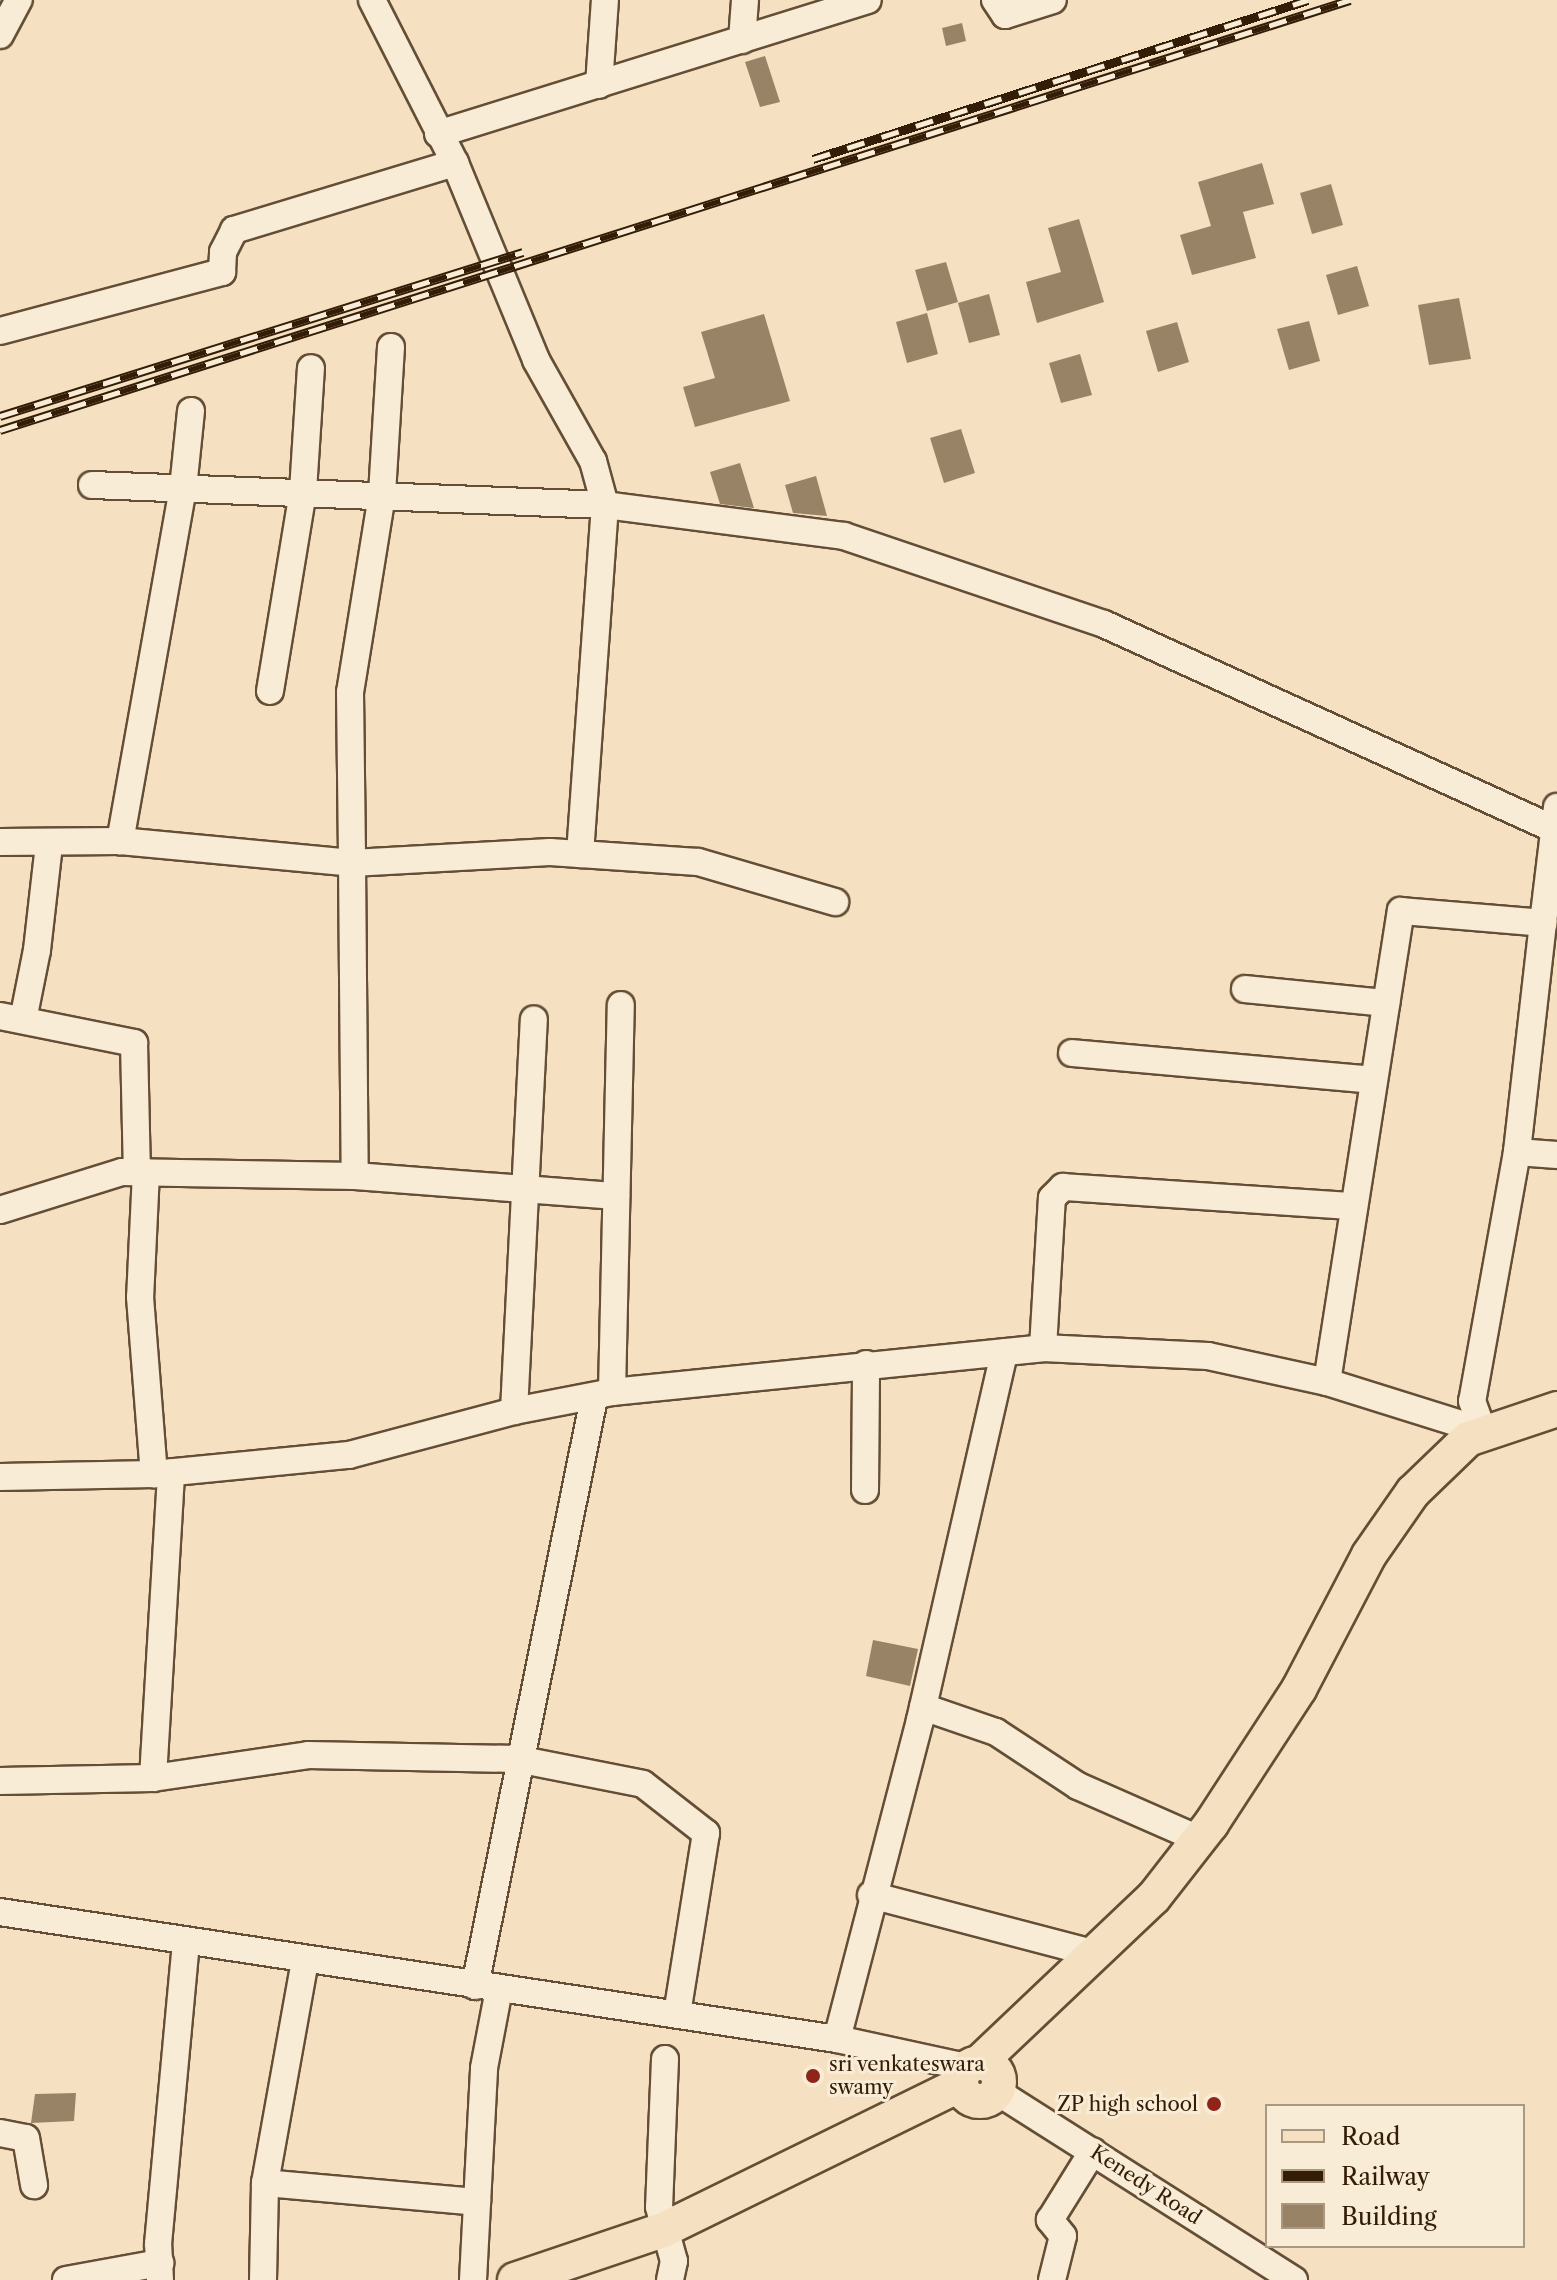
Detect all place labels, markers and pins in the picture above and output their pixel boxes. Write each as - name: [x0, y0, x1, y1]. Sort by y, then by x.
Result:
- place label: sri venkateswara swamy: [829, 2052, 986, 2099]
- marker: sri venkateswara swamy: [804, 2067, 822, 2085]
- place label: ZP high school: [1057, 2092, 1198, 2116]
- marker: ZP high school: [1205, 2095, 1223, 2113]

